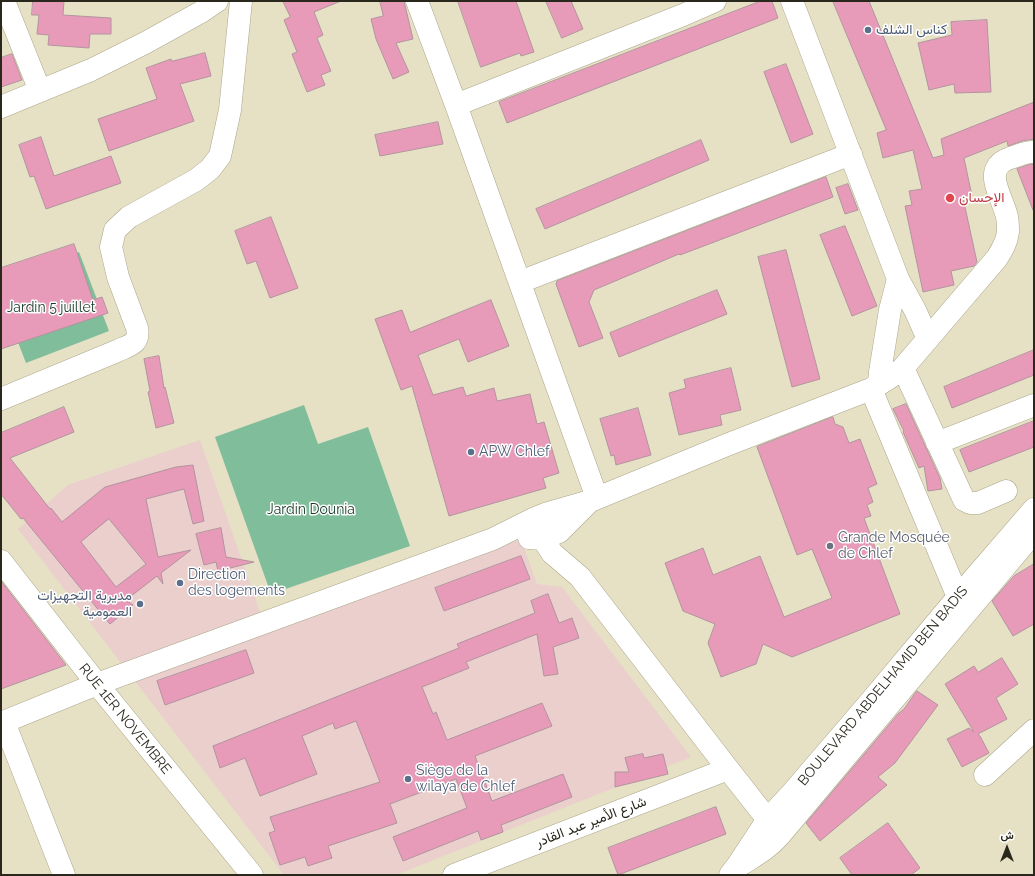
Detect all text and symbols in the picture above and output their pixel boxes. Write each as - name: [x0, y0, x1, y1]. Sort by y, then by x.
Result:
- place label: كناس الشلف: [876, 22, 947, 38]
- marker: كناس الشلف: [863, 25, 873, 35]
- place label: الإحسان: [959, 190, 1005, 206]
- marker: الإحسان: [944, 192, 956, 204]
- park label: Jardin 5 juillet: [7, 300, 95, 316]
- place label: APW Chlef: [479, 444, 550, 460]
- marker: APW Chlef: [466, 447, 476, 457]
- park label: Jardin Dounia: [267, 502, 355, 518]
- place label: Grande Mosquée de Chlef: [838, 530, 950, 562]
- marker: Grande Mosquée de Chlef: [825, 541, 835, 551]
- place label: Direction des logements: [188, 567, 285, 600]
- marker: Direction des logements: [175, 578, 185, 588]
- street label: BOULEVARD ABDELHAMID BEN BADIS: [794, 583, 972, 789]
- place label: مديرية التجهيزات العمومية: [37, 588, 132, 620]
- marker: مديرية التجهيزات العمومية: [135, 599, 145, 609]
- street label: RUE 1ER NOVEMBRE: [75, 660, 175, 778]
- place label: Siège de la wilaya de Chlef: [416, 763, 515, 796]
- marker: Siège de la wilaya de Chlef: [403, 774, 413, 784]
- street label: شارع الأمير عبد القادر: [533, 793, 649, 851]
- north arrow: [987, 828, 1027, 868]
- text: ش: [1000, 829, 1014, 842]

